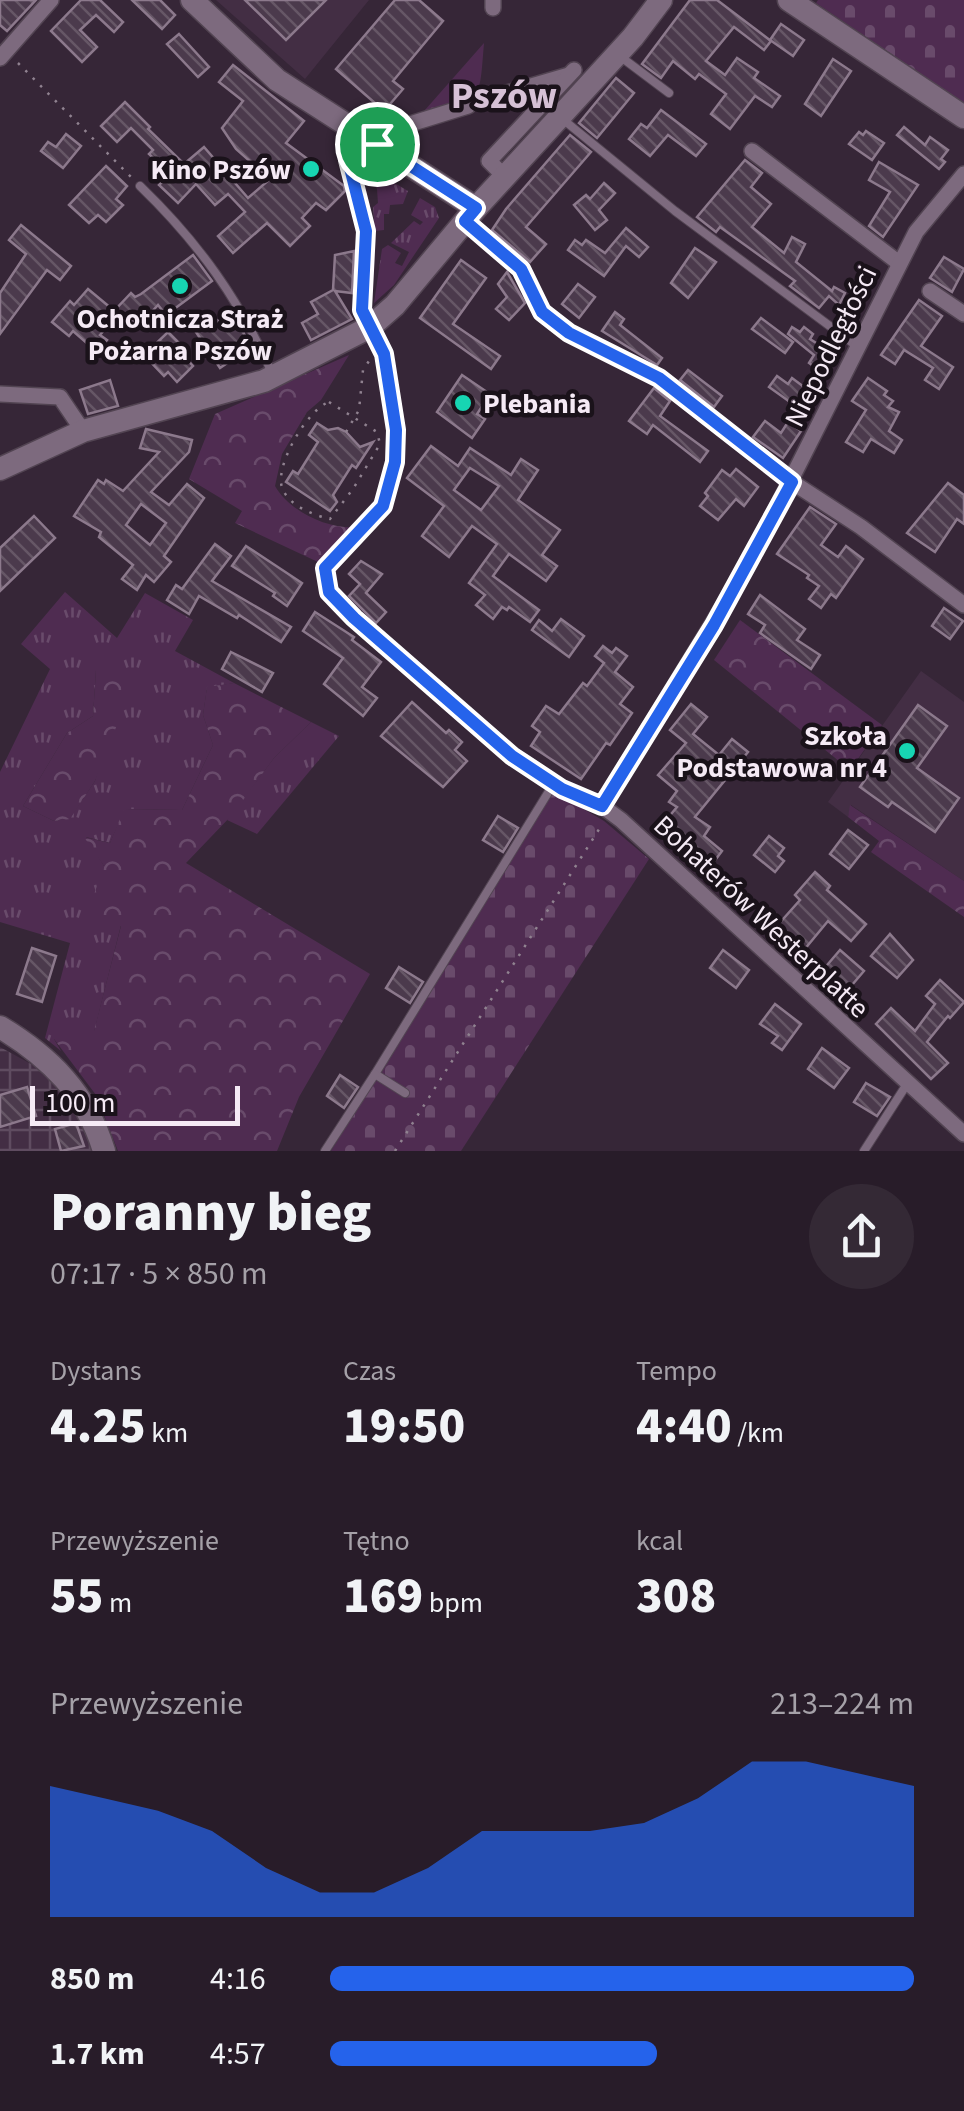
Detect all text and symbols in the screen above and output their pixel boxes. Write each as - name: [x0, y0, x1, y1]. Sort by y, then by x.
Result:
- district label: Pszów: [451, 69, 557, 123]
- pin: [335, 102, 420, 187]
- icon: arrive: [350, 117, 405, 172]
- place label: Kino Pszów: [150, 150, 291, 190]
- marker: Kino Pszów: [300, 158, 322, 180]
- street label: Niepodległości: [775, 259, 887, 434]
- marker: Ochotnicza Straż Pożarna Pszów: [169, 275, 191, 297]
- place label: Ochotnicza Straż Pożarna Pszów: [77, 299, 284, 371]
- place label: Plebania: [483, 384, 591, 424]
- marker: Plebania: [452, 392, 474, 414]
- place label: Szkoła Podstawowa nr 4: [676, 716, 887, 788]
- marker: Szkoła Podstawowa nr 4: [896, 740, 918, 762]
- street label: Bohaterów Westerplatte: [645, 806, 878, 1027]
- scale bar: [30, 1081, 240, 1126]
- text: 100 m: [45, 1083, 116, 1123]
- text: Poranny bieg: [50, 1174, 372, 1252]
- button: share: [809, 1184, 914, 1289]
- text: 07:17 · 5 × 850 m: [50, 1251, 268, 1297]
- text: Dystans: [50, 1351, 142, 1391]
- text: Czas: [343, 1351, 396, 1391]
- text: Tempo: [636, 1351, 717, 1391]
- text: 4.25: [50, 1391, 146, 1462]
- text: 19:50: [343, 1391, 465, 1462]
- text: 4:40: [636, 1391, 732, 1462]
- text: km: [146, 1413, 188, 1453]
- text: /km: [732, 1413, 784, 1453]
- text: Przewyższenie: [50, 1521, 219, 1561]
- text: Tętno: [343, 1521, 410, 1561]
- text: kcal: [636, 1521, 683, 1561]
- text: 55: [50, 1561, 103, 1632]
- text: 169: [343, 1561, 423, 1632]
- text: 308: [636, 1561, 716, 1632]
- text: m: [103, 1583, 132, 1623]
- text: bpm: [423, 1583, 483, 1623]
- text: Przewyższenie: [50, 1681, 243, 1727]
- text: 213–224 m: [770, 1681, 914, 1727]
- text: 850 m: [50, 1956, 135, 2002]
- text: 4:16: [210, 1956, 266, 2002]
- text: 1.7 km: [50, 2031, 145, 2077]
- text: 4:57: [210, 2031, 266, 2077]

